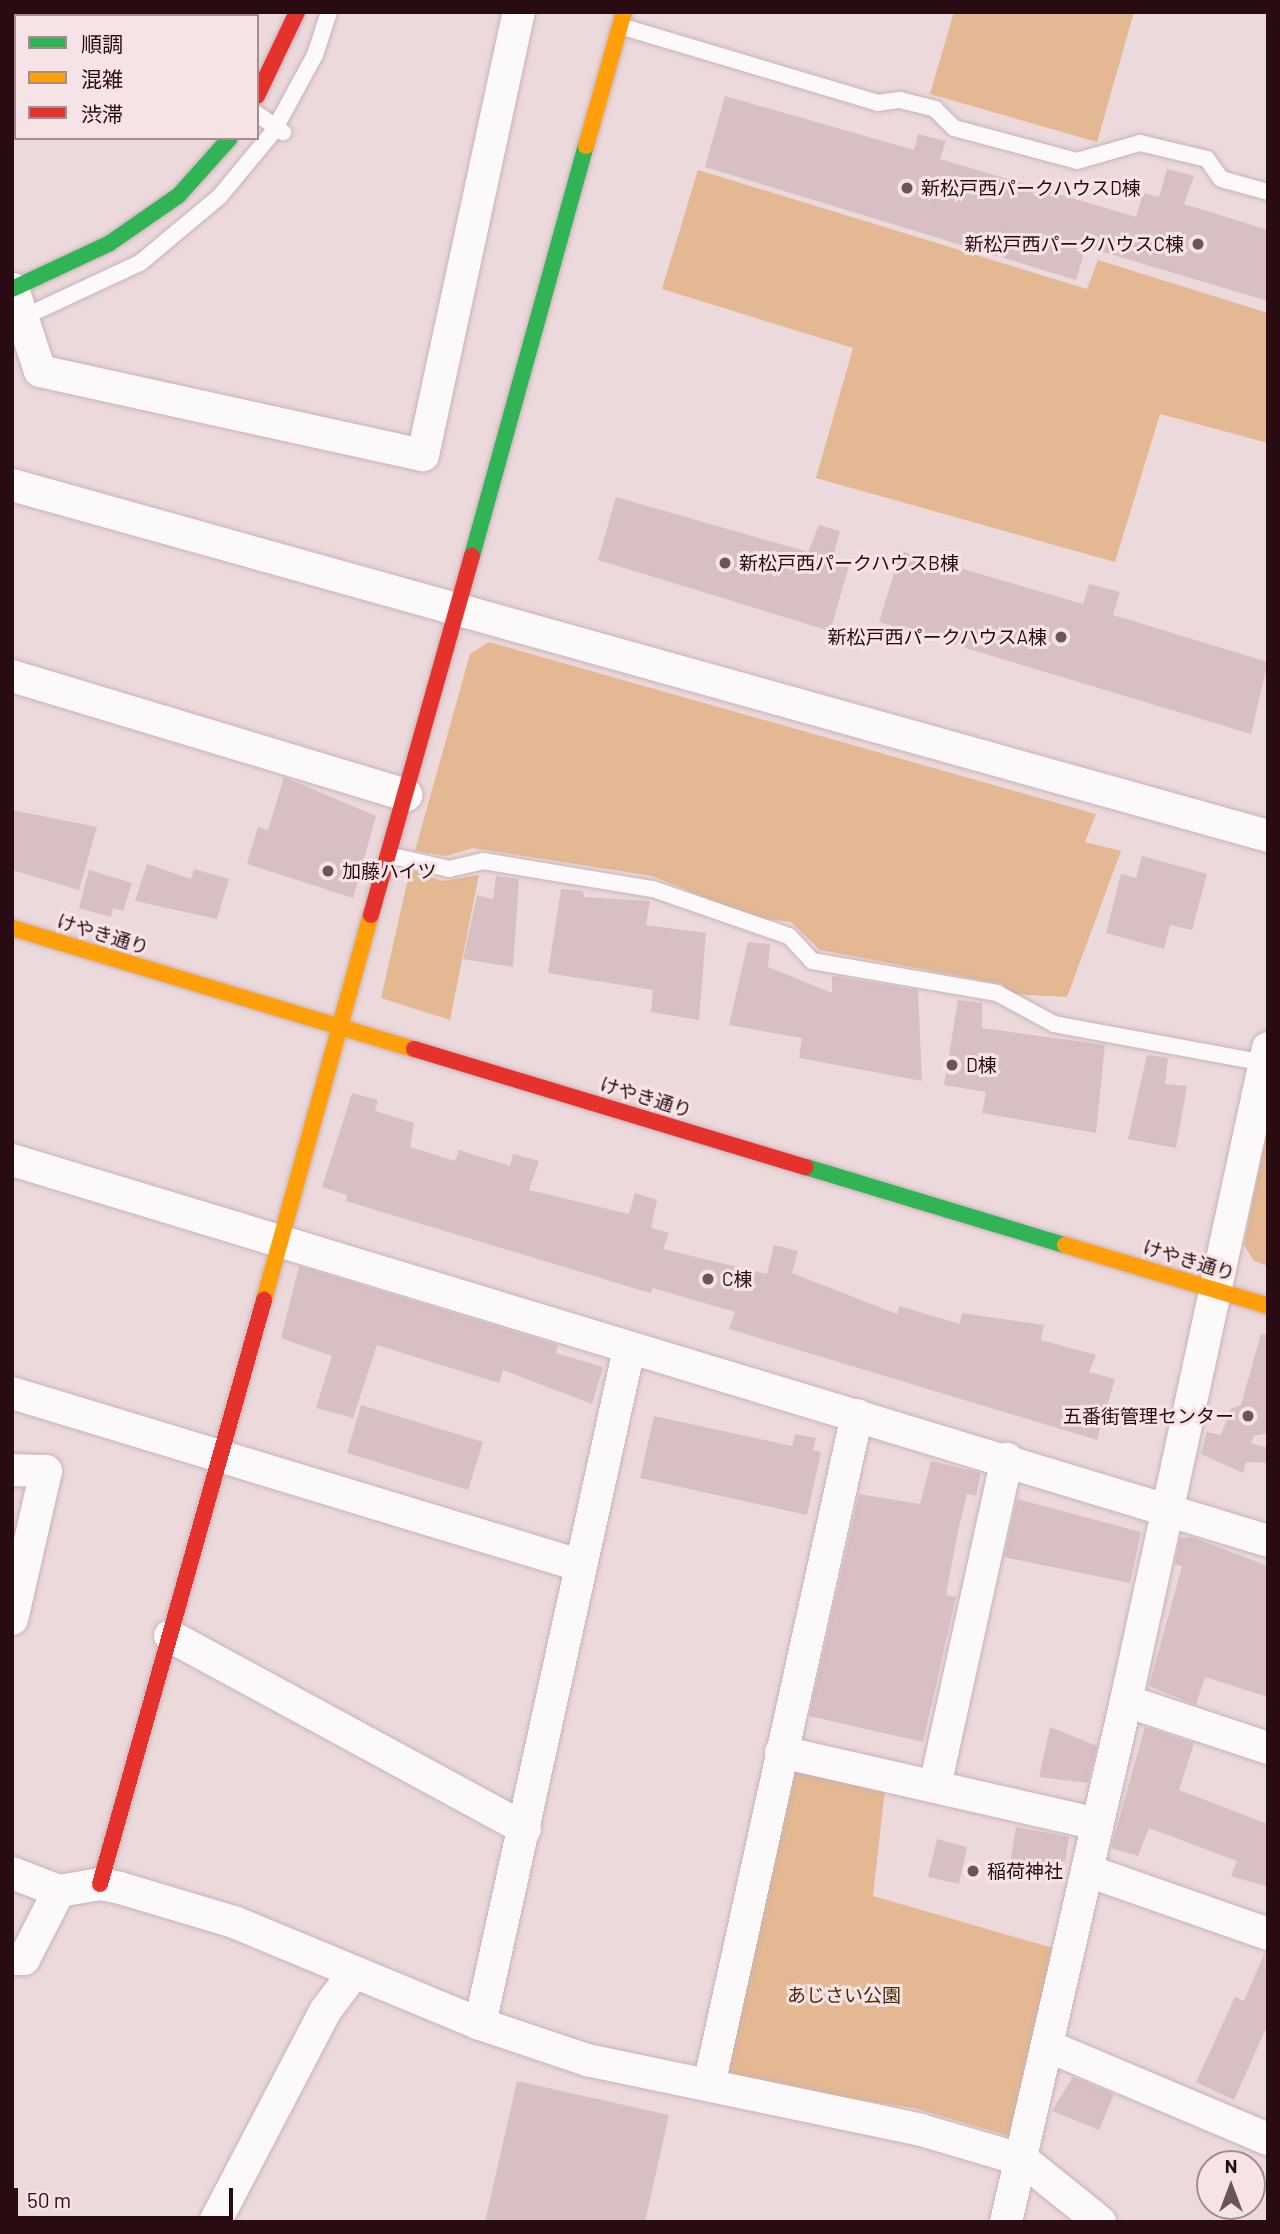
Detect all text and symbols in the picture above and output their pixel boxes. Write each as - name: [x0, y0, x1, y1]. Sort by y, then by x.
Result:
- legend: [14, 14, 259, 140]
- text: 順調: [81, 31, 123, 56]
- text: 混雑: [81, 66, 123, 91]
- text: 渋滞: [81, 101, 123, 126]
- place label: 新松戸西パークハウスD棟: [921, 177, 1142, 199]
- marker: 新松戸西パークハウスD棟: [899, 180, 915, 196]
- place label: 新松戸西パークハウスC棟: [963, 233, 1184, 255]
- marker: 新松戸西パークハウスC棟: [1190, 236, 1206, 252]
- place label: 新松戸西パークハウスB棟: [739, 552, 960, 574]
- marker: 新松戸西パークハウスB棟: [717, 555, 733, 571]
- place label: 新松戸西パークハウスA棟: [826, 626, 1047, 648]
- marker: 新松戸西パークハウスA棟: [1053, 629, 1069, 645]
- place label: 加藤ハイツ: [342, 860, 437, 882]
- marker: 加藤ハイツ: [320, 863, 336, 879]
- street label: けやき通り: [54, 909, 152, 959]
- place label: D棟: [966, 1054, 997, 1076]
- marker: D棟: [944, 1057, 960, 1073]
- street label: けやき通り: [597, 1072, 695, 1122]
- street label: けやき通り: [1140, 1235, 1238, 1285]
- place label: C棟: [722, 1268, 753, 1290]
- marker: C棟: [700, 1271, 716, 1287]
- place label: 五番街管理センター: [1063, 1405, 1234, 1427]
- marker: 五番街管理センター: [1240, 1408, 1256, 1424]
- place label: 稲荷神社: [987, 1860, 1063, 1882]
- marker: 稲荷神社: [965, 1863, 981, 1879]
- park label: あじさい公園: [787, 1984, 901, 2006]
- north arrow: [1196, 2150, 1266, 2220]
- text: N: [1225, 2154, 1237, 2177]
- scale bar: [18, 2174, 236, 2218]
- text: 50 m: [27, 2187, 71, 2212]

